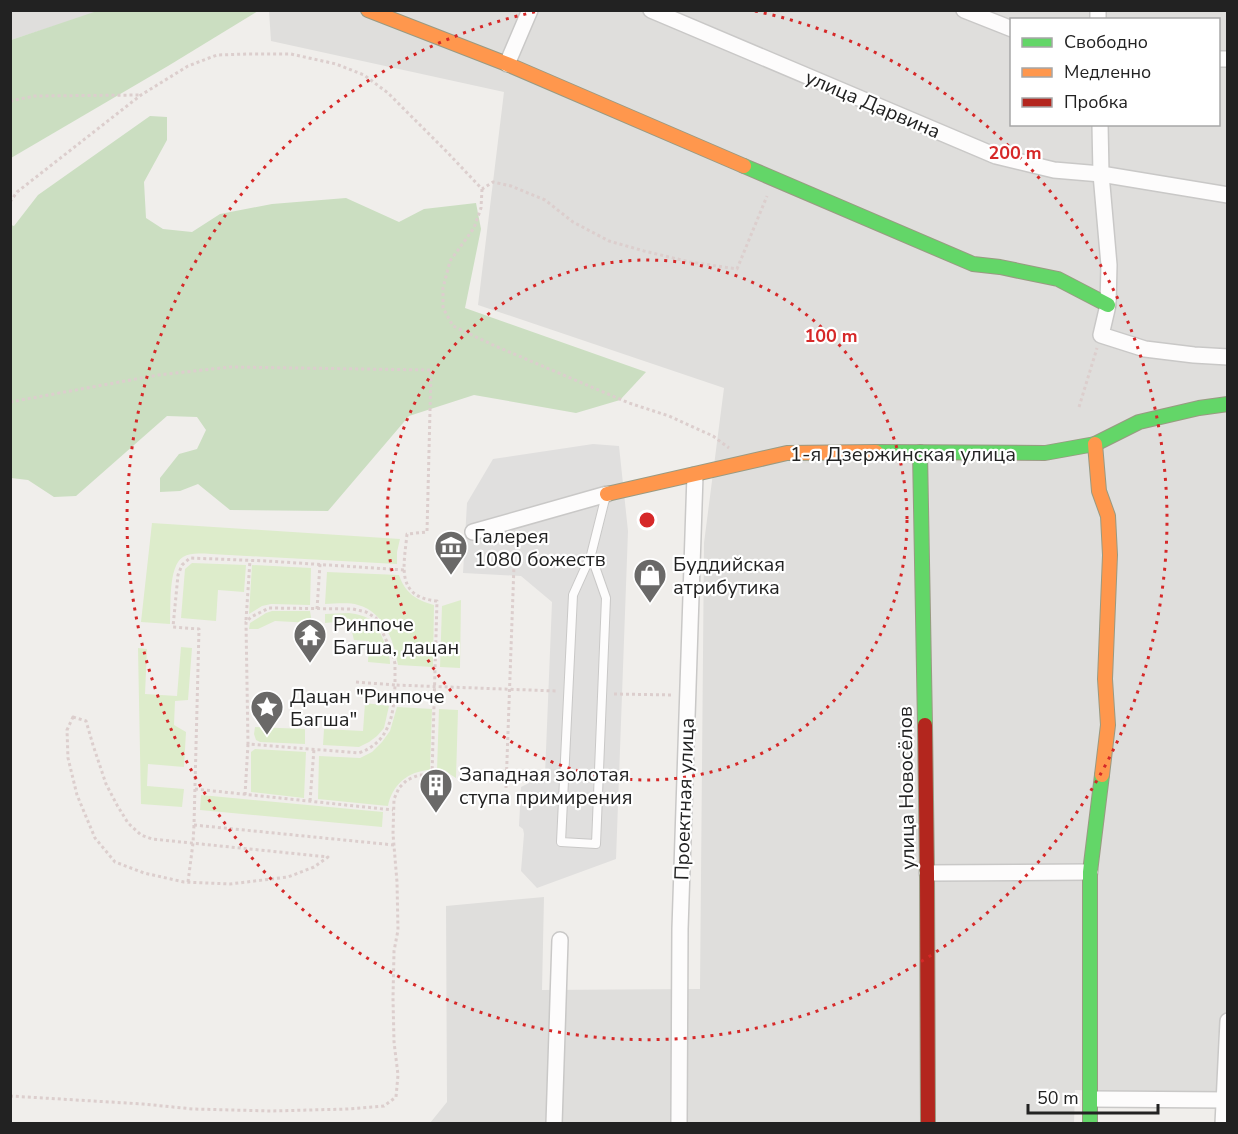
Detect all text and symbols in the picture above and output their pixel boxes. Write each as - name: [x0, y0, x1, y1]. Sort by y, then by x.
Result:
- legend: [1010, 18, 1220, 126]
- text: Свободно: [1064, 30, 1148, 54]
- text: Медленно: [1064, 60, 1151, 84]
- street label: улица Дарвина: [801, 64, 944, 145]
- text: Пробка: [1064, 90, 1128, 114]
- text: 200 m: [988, 141, 1042, 165]
- text: 100 m: [804, 324, 858, 348]
- street label: 1-я Дзержинская улица: [790, 441, 1016, 468]
- centre of rings: [637, 510, 657, 530]
- place label: Галерея 1080 божеств: [474, 523, 606, 573]
- museum icon: Галерея 1080 божеств: [433, 529, 469, 576]
- place label: Буддийская атрибутика: [673, 551, 785, 601]
- shop icon: Буддийская атрибутика: [632, 557, 668, 604]
- place label: Ринпоче Багша, дацан: [333, 611, 459, 661]
- temple icon: Ринпоче Багша, дацан: [292, 617, 328, 664]
- place label: Дацан "Ринпоче Багша": [290, 683, 445, 733]
- place icon: Дацан "Ринпоче Багша": [249, 689, 285, 736]
- street label: улица Новосёлов: [892, 706, 921, 870]
- street label: Проектная улица: [668, 717, 701, 881]
- place label: Западная золотая ступа примирения: [459, 761, 632, 811]
- building icon: Западная золотая ступа примирения: [418, 767, 454, 814]
- scale bar: [1028, 1077, 1158, 1115]
- text: 50 m: [1037, 1086, 1079, 1110]

